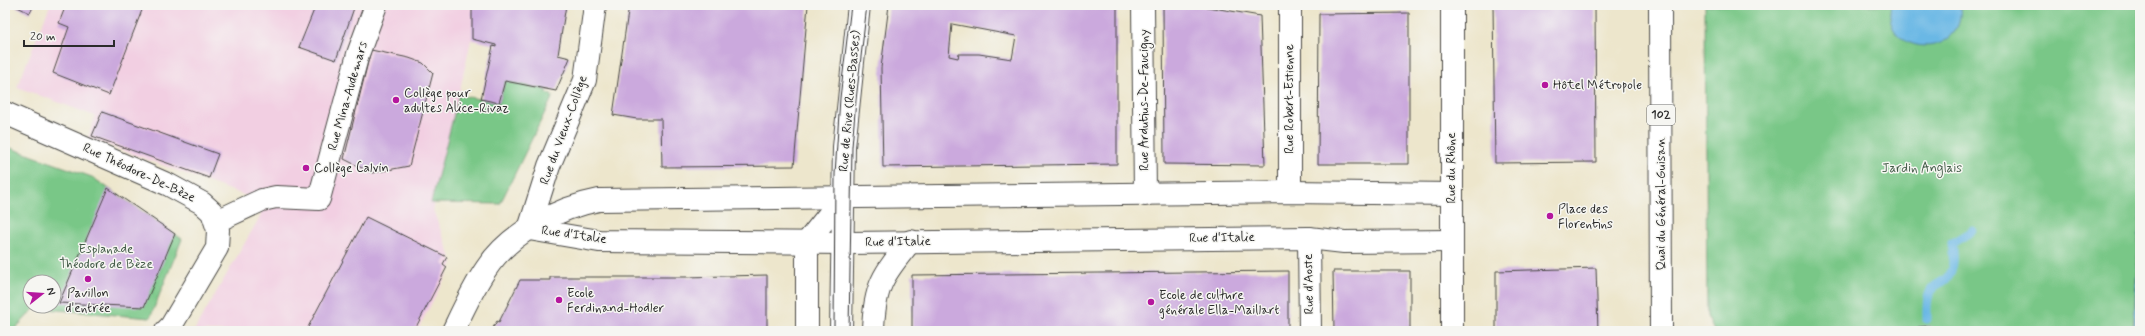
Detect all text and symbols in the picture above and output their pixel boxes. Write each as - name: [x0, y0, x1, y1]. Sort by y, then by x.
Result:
- scale bar: [24, 22, 114, 48]
- text: 20 m: [30, 29, 56, 45]
- street label: Rue de Rive (Rues-Basses): [835, 29, 865, 172]
- street label: Rue Ardutius-De-Faucigny: [1136, 29, 1154, 171]
- street label: Rue Mina-Audemars: [324, 39, 372, 153]
- street label: Rue Robert-Estienne: [1281, 44, 1298, 154]
- street label: Rue du Vieux-Collège: [536, 73, 592, 187]
- place label: Hôtel Métropole: [1553, 77, 1642, 94]
- marker: Hôtel Métropole: [1540, 80, 1550, 90]
- place label: Collège pour adultes Alice-Rivaz: [404, 85, 509, 117]
- marker: Collège pour adultes Alice-Rivaz: [391, 95, 401, 105]
- road number: 102: [1647, 105, 1675, 125]
- street label: Rue du Rhône: [1443, 132, 1460, 204]
- street label: Quai du Général-Guisan: [1653, 137, 1670, 271]
- street label: Rue Théodore-De-Bèze: [80, 139, 198, 207]
- place label: Collège Calvin: [314, 160, 389, 177]
- park label: Jardin Anglais: [1882, 160, 1962, 178]
- marker: Collège Calvin: [301, 163, 311, 173]
- place label: Place des Florentins: [1558, 201, 1613, 233]
- marker: Place des Florentins: [1545, 211, 1555, 221]
- street label: Rue d'Italie: [540, 222, 608, 248]
- street label: Rue d'Italie: [1189, 229, 1255, 247]
- street label: Rue d'Italie: [865, 233, 931, 251]
- park label: Esplanade Théodore de Bèze: [59, 241, 153, 273]
- street label: Rue d'Aoste: [1300, 253, 1318, 315]
- north arrow: [22, 274, 62, 314]
- marker: Pavillon d'entrée: [83, 274, 93, 284]
- place label: Pavillon d'entrée: [66, 285, 110, 317]
- place label: Ecole Ferdinand-Hodler: [567, 285, 665, 317]
- text: N: [43, 286, 58, 297]
- place label: Ecole de culture générale Ella-Maillart: [1159, 287, 1279, 319]
- marker: Ecole Ferdinand-Hodler: [554, 295, 564, 305]
- marker: Ecole de culture générale Ella-Maillart: [1146, 297, 1156, 307]

